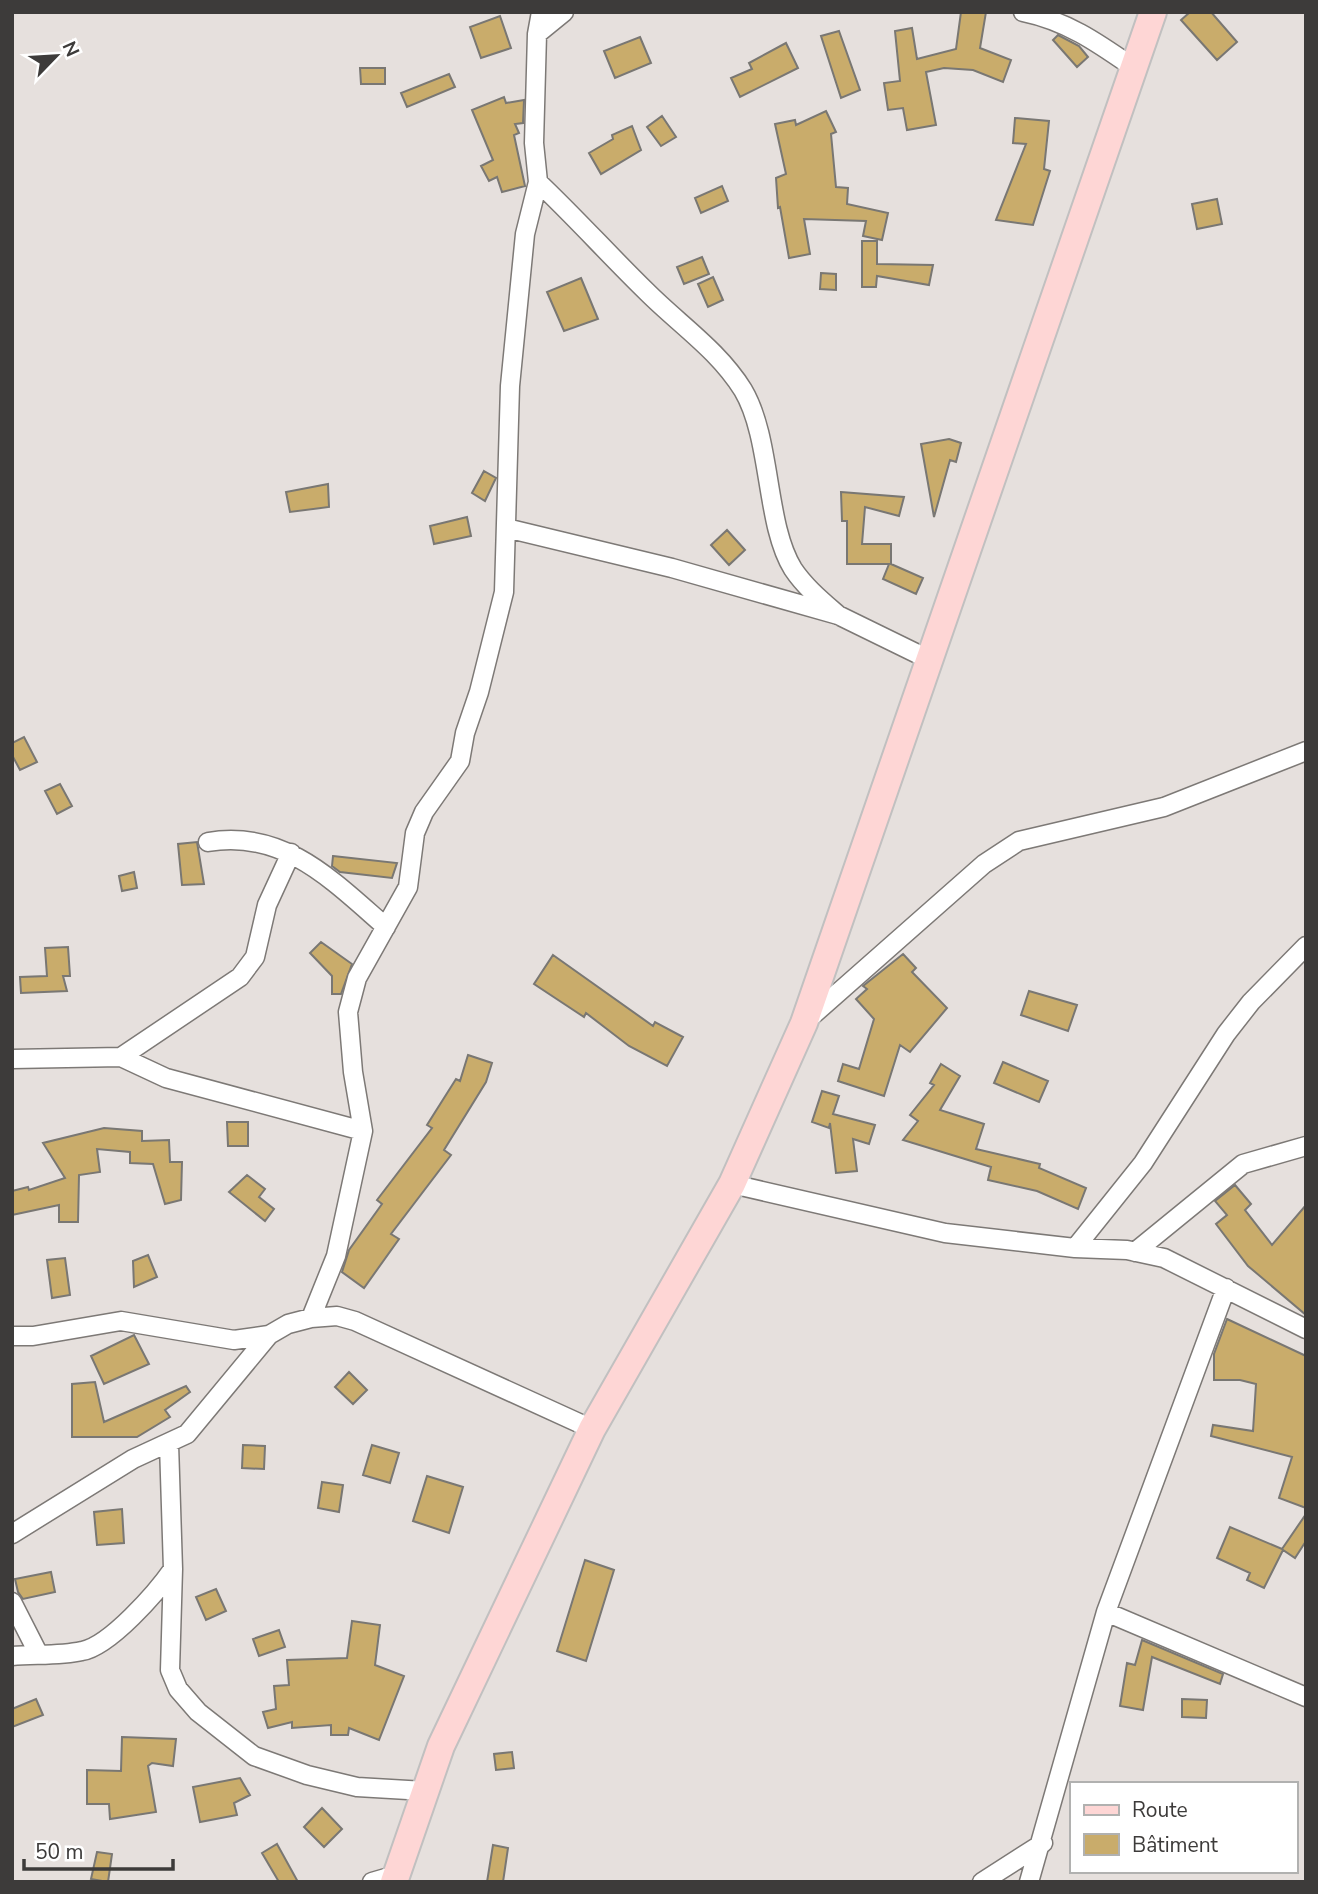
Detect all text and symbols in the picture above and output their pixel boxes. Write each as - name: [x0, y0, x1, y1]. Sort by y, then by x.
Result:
- north arrow: [21, 21, 91, 91]
- text: N: [56, 37, 85, 61]
- legend: [1070, 1782, 1297, 1873]
- text: Route: [1132, 1796, 1188, 1824]
- scale bar: [24, 1828, 173, 1872]
- text: Bâtiment: [1132, 1831, 1219, 1859]
- text: 50 m: [35, 1838, 84, 1866]

